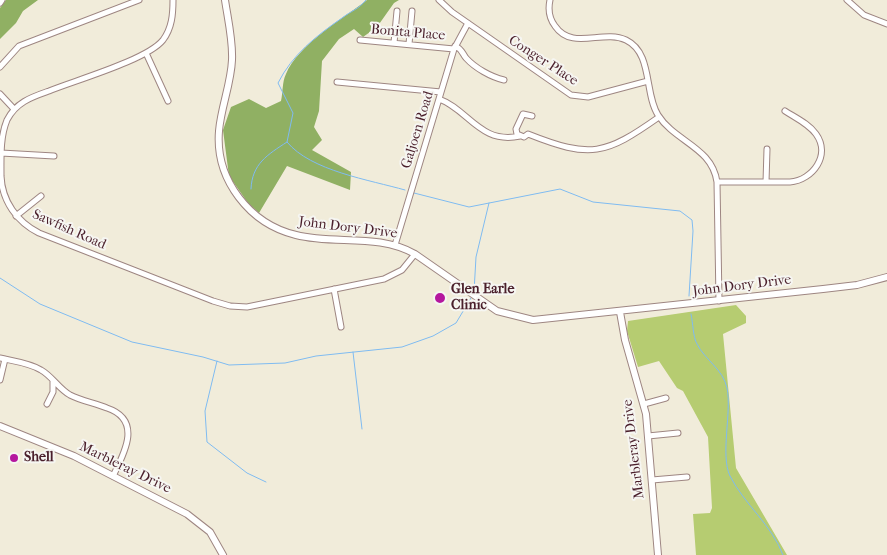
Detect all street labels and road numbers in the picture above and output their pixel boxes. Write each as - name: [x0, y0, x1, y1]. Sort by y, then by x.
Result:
- street label: Bonita Place: [370, 21, 446, 45]
- street label: Conger Place: [505, 32, 581, 90]
- street label: Galjoen Road: [398, 89, 438, 171]
- street label: Sawfish Road: [30, 206, 108, 254]
- street label: John Dory Drive: [298, 214, 398, 242]
- street label: John Dory Drive: [692, 272, 792, 300]
- street label: Marbleray Drive: [620, 398, 648, 500]
- street label: Marbleray Drive: [76, 439, 174, 497]

